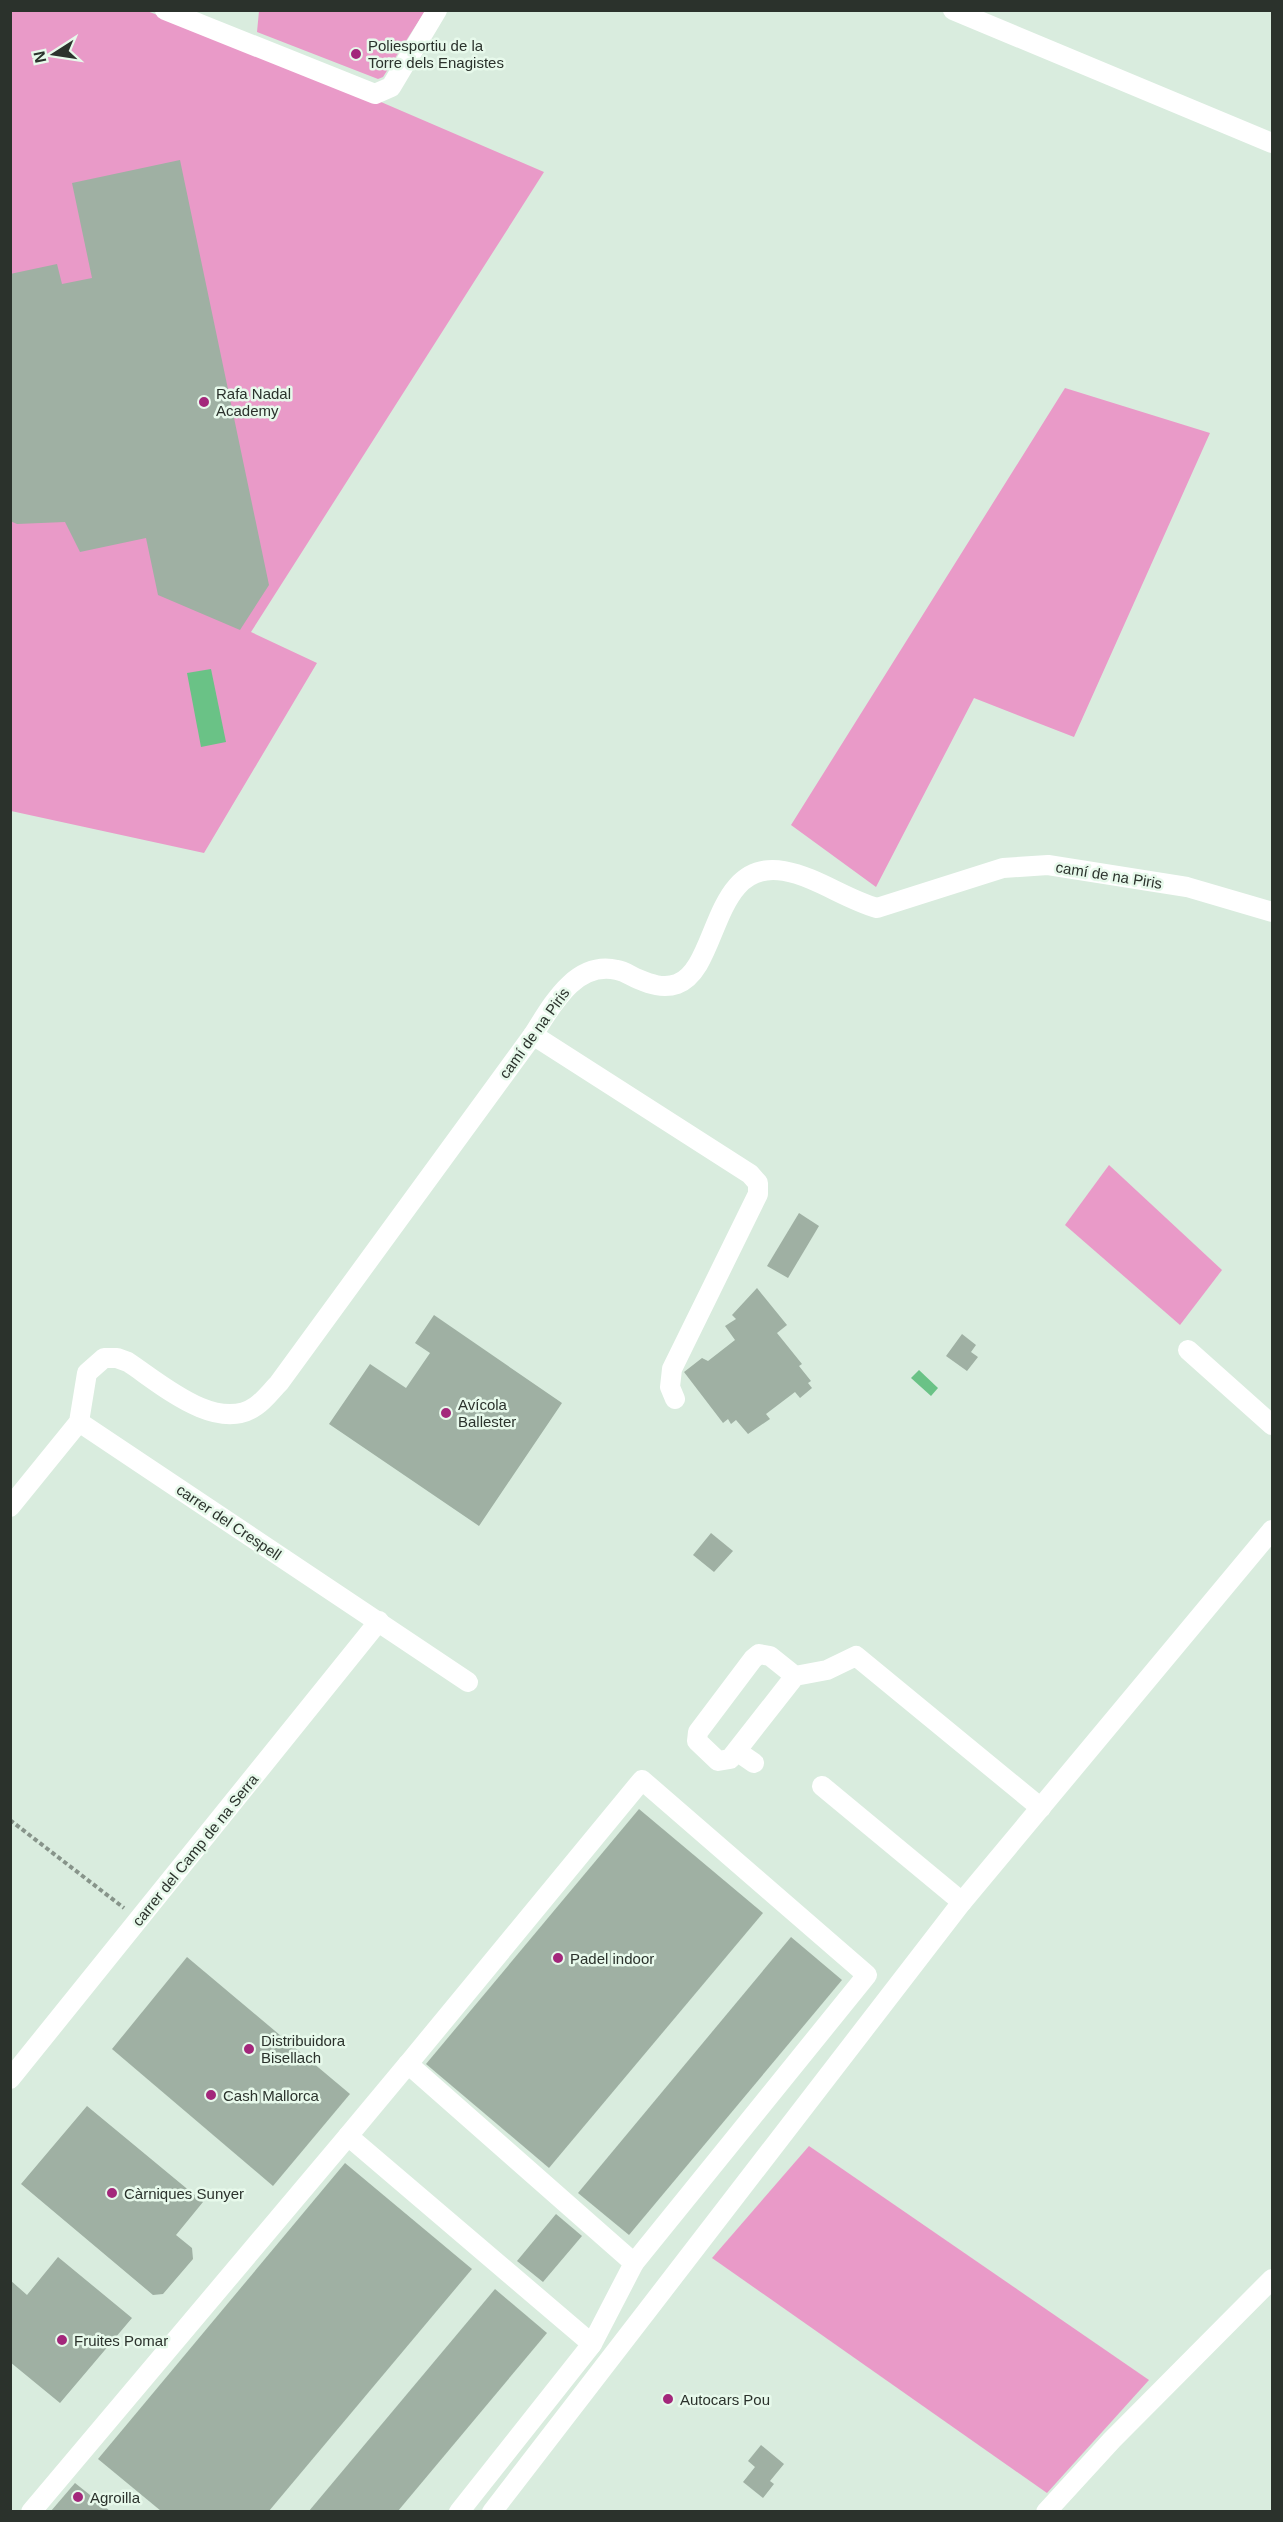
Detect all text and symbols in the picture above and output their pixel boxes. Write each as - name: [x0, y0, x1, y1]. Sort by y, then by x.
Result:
- north arrow: [24, 24, 84, 84]
- place label: Poliesportiu de la Torre dels Enagistes: [368, 37, 504, 71]
- marker: Poliesportiu de la Torre dels Enagistes: [349, 47, 363, 61]
- text: N: [30, 50, 49, 64]
- place label: Rafa Nadal Academy: [216, 385, 291, 419]
- marker: Rafa Nadal Academy: [197, 395, 211, 409]
- street label: camí de na Piris: [1055, 858, 1163, 892]
- street label: camí de na Piris: [496, 985, 572, 1081]
- place label: Avícola Ballester: [458, 1396, 516, 1430]
- marker: Avícola Ballester: [439, 1406, 453, 1420]
- street label: carrer del Crespell: [173, 1481, 285, 1563]
- street label: carrer del Camp de na Serra: [129, 1770, 262, 1929]
- place label: Padel indoor: [570, 1950, 654, 1967]
- marker: Padel indoor: [551, 1951, 565, 1965]
- place label: Distribuidora Bisellach: [261, 2032, 346, 2066]
- marker: Distribuidora Bisellach: [242, 2042, 256, 2056]
- place label: Cash Mallorca: [223, 2087, 320, 2104]
- marker: Cash Mallorca: [204, 2088, 218, 2102]
- place label: Càrniques Sunyer: [124, 2185, 244, 2202]
- marker: Càrniques Sunyer: [105, 2186, 119, 2200]
- place label: Fruites Pomar: [74, 2332, 168, 2349]
- marker: Fruites Pomar: [55, 2333, 69, 2347]
- place label: Autocars Pou: [680, 2391, 770, 2408]
- marker: Autocars Pou: [661, 2392, 675, 2406]
- place label: Agroilla: [90, 2489, 141, 2506]
- marker: Agroilla: [71, 2490, 85, 2504]

